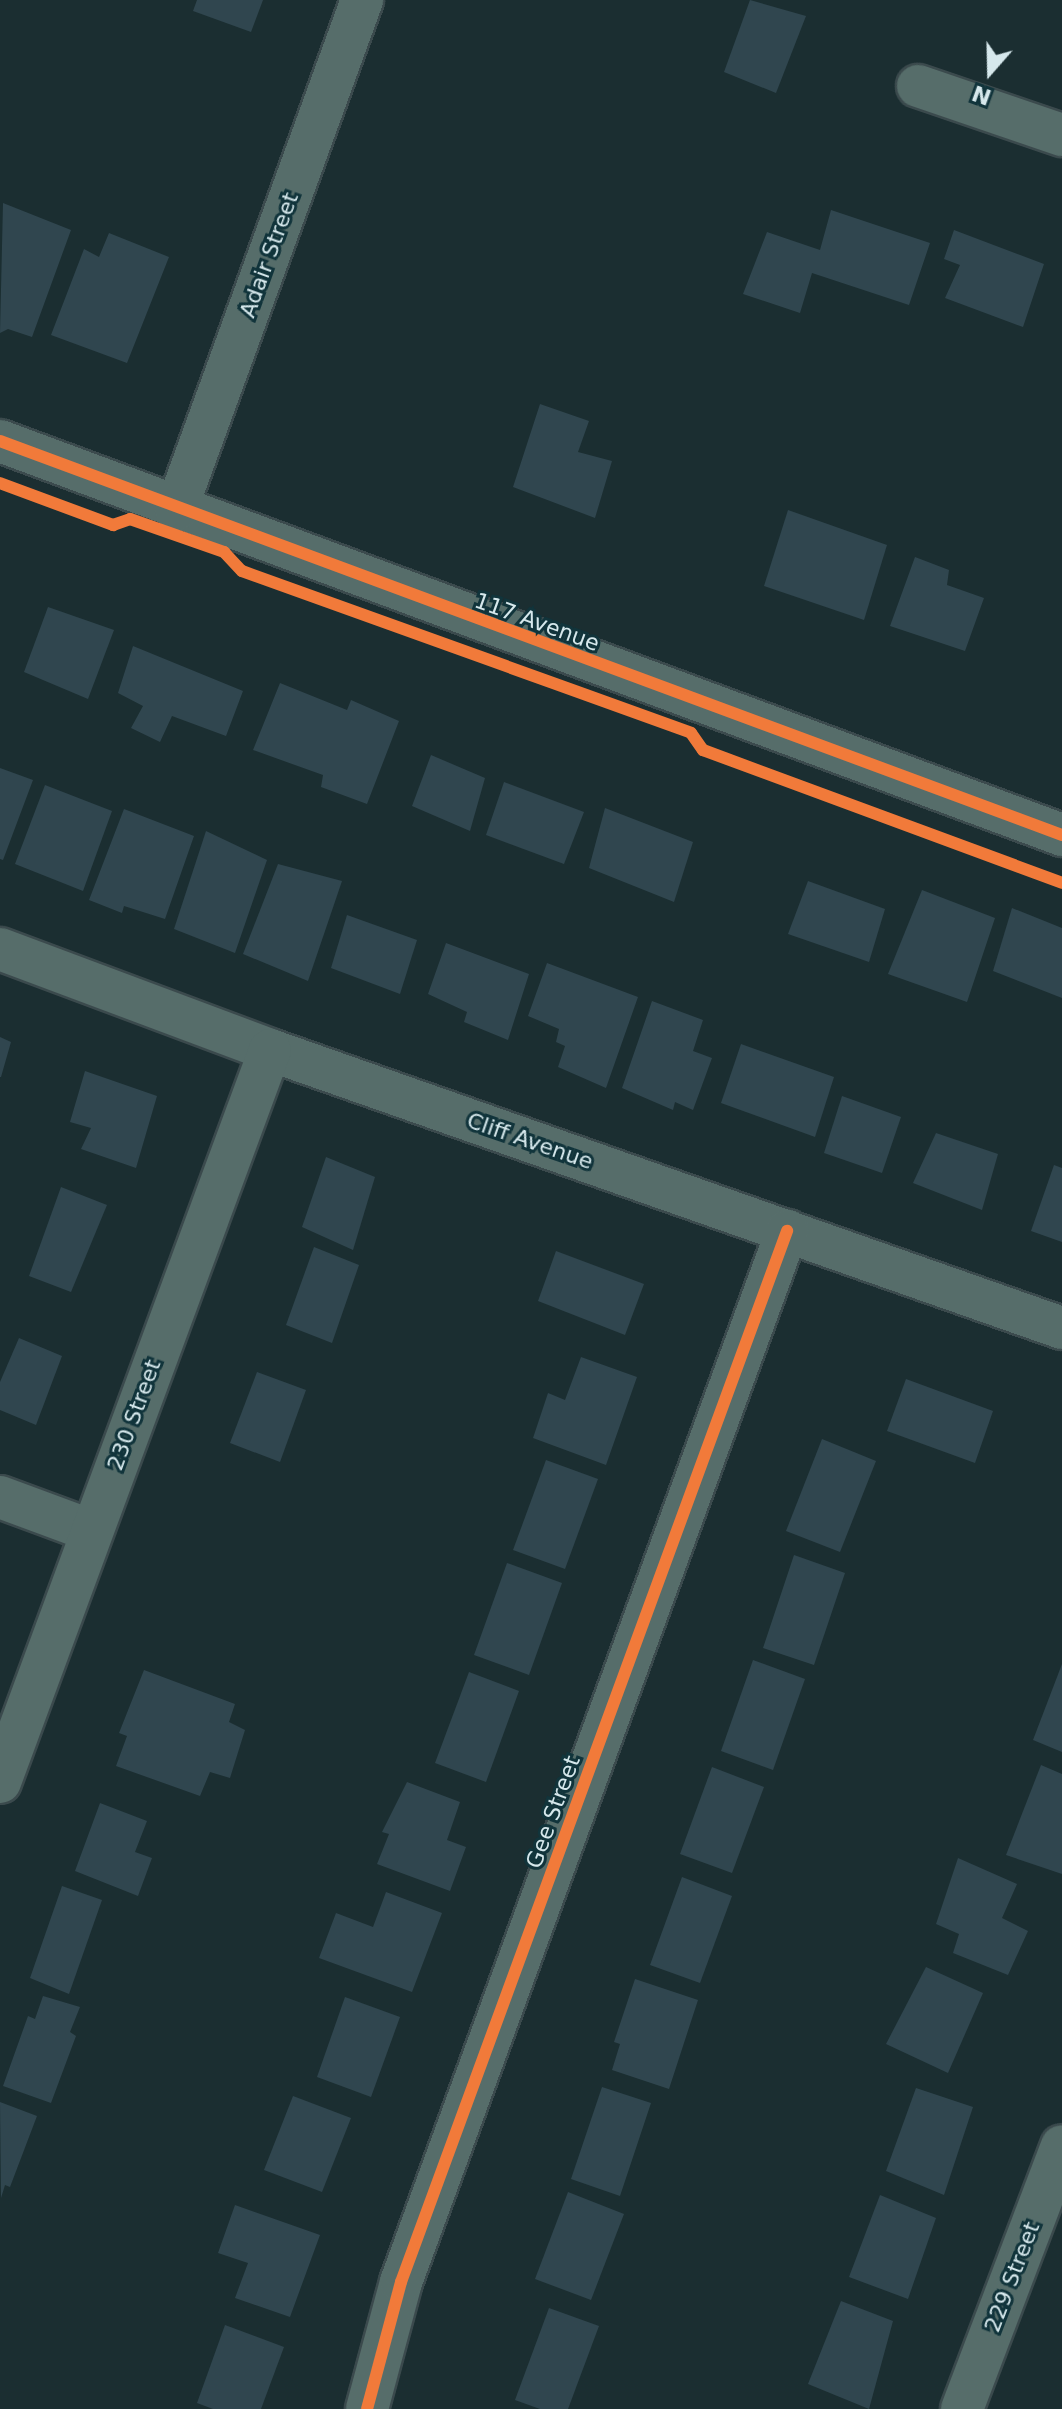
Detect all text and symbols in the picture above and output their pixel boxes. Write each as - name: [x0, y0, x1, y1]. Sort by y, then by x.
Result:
- north arrow: [950, 32, 1030, 112]
- text: N: [969, 80, 995, 110]
- street label: Adair Street: [234, 189, 304, 321]
- street label: 117 Avenue: [471, 587, 603, 657]
- street label: Cliff Avenue: [464, 1107, 596, 1175]
- street label: 230 Street: [102, 1356, 166, 1474]
- street label: Gee Street: [520, 1752, 586, 1872]
- street label: 229 Street: [979, 2218, 1045, 2336]

